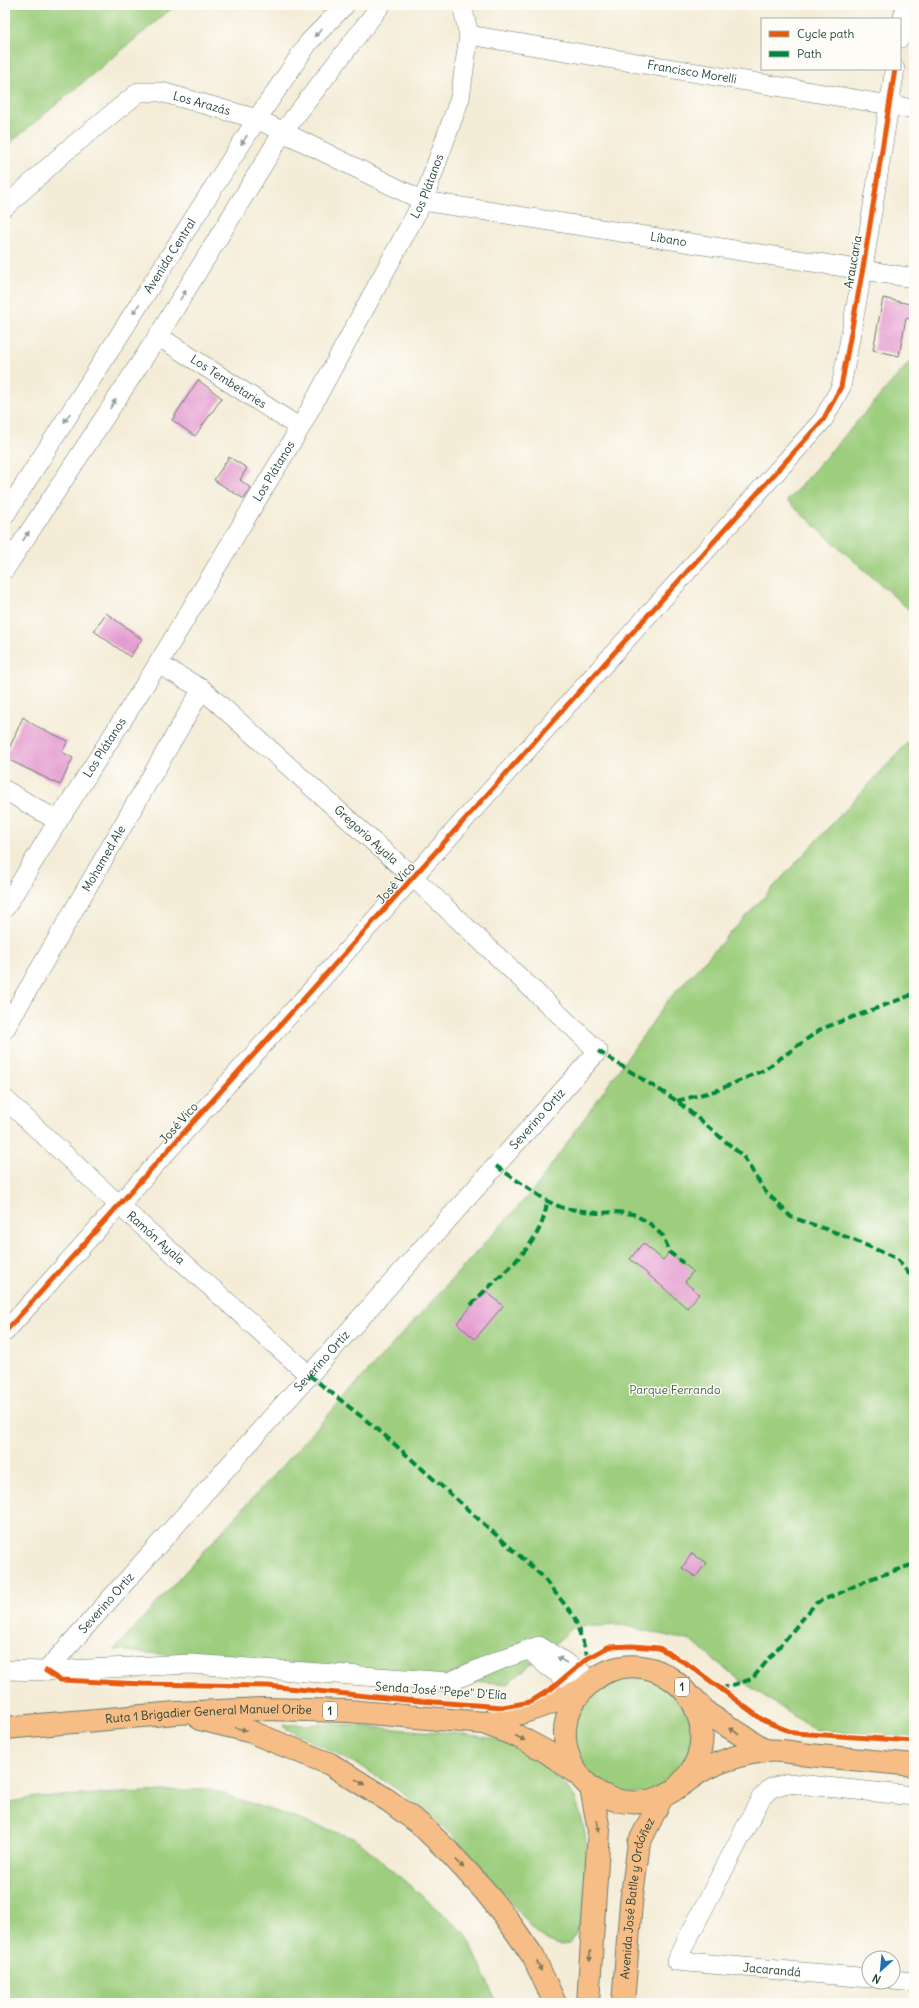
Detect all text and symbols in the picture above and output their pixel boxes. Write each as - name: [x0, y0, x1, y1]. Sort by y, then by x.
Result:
- legend: [761, 18, 901, 70]
- text: Cycle path: [797, 26, 854, 41]
- one-way arrow: [313, 28, 322, 38]
- text: Path: [797, 46, 822, 61]
- street label: Francisco Morelli: [646, 57, 738, 86]
- street label: Los Arazás: [172, 88, 232, 118]
- one-way arrow: [240, 135, 248, 145]
- street label: Los Plátanos: [407, 152, 446, 221]
- street label: Avenida Central: [140, 216, 199, 296]
- street label: Líbano: [649, 229, 688, 249]
- street label: Araucaria: [840, 234, 865, 290]
- one-way arrow: [179, 289, 186, 301]
- one-way arrow: [133, 303, 140, 314]
- street label: Los Tembetaries: [188, 351, 270, 411]
- one-way arrow: [109, 399, 116, 410]
- one-way arrow: [63, 412, 70, 424]
- street label: Los Plátanos: [250, 438, 298, 504]
- one-way arrow: [22, 531, 30, 542]
- street label: Los Plátanos: [80, 714, 129, 780]
- street label: Gregorio Ayala: [331, 802, 402, 867]
- street label: Mohamed Ale: [78, 823, 128, 894]
- street label: José Vico: [373, 859, 418, 906]
- street label: Severino Ortiz: [506, 1085, 568, 1152]
- street label: José Vico: [156, 1099, 201, 1146]
- street label: Ramón Ayala: [124, 1208, 188, 1267]
- street label: Severino Ortiz: [291, 1327, 353, 1394]
- park label: Parque Ferrando: [629, 1382, 721, 1397]
- street label: Severino Ortiz: [75, 1569, 137, 1636]
- one-way arrow: [557, 1656, 567, 1664]
- street label: Senda José "Pepe" D'Elía: [375, 1678, 508, 1703]
- road number: 1: [675, 1678, 689, 1696]
- street label: Ruta 1 Brigadier General Manuel Oribe: [104, 1701, 312, 1726]
- road number: 1: [323, 1702, 337, 1720]
- one-way arrow: [235, 1727, 247, 1733]
- one-way arrow: [729, 1727, 739, 1735]
- one-way arrow: [515, 1735, 526, 1741]
- one-way arrow: [354, 1778, 366, 1785]
- street label: Avenida José Batlle y Ordóñez: [617, 1815, 658, 1980]
- one-way arrow: [595, 1820, 601, 1833]
- one-way arrow: [455, 1859, 464, 1868]
- one-way arrow: [587, 1950, 594, 1962]
- north arrow: [861, 1950, 901, 1990]
- street label: Jacarandá: [742, 1959, 802, 1980]
- one-way arrow: [536, 1961, 542, 1973]
- text: N: [870, 1971, 883, 1987]

